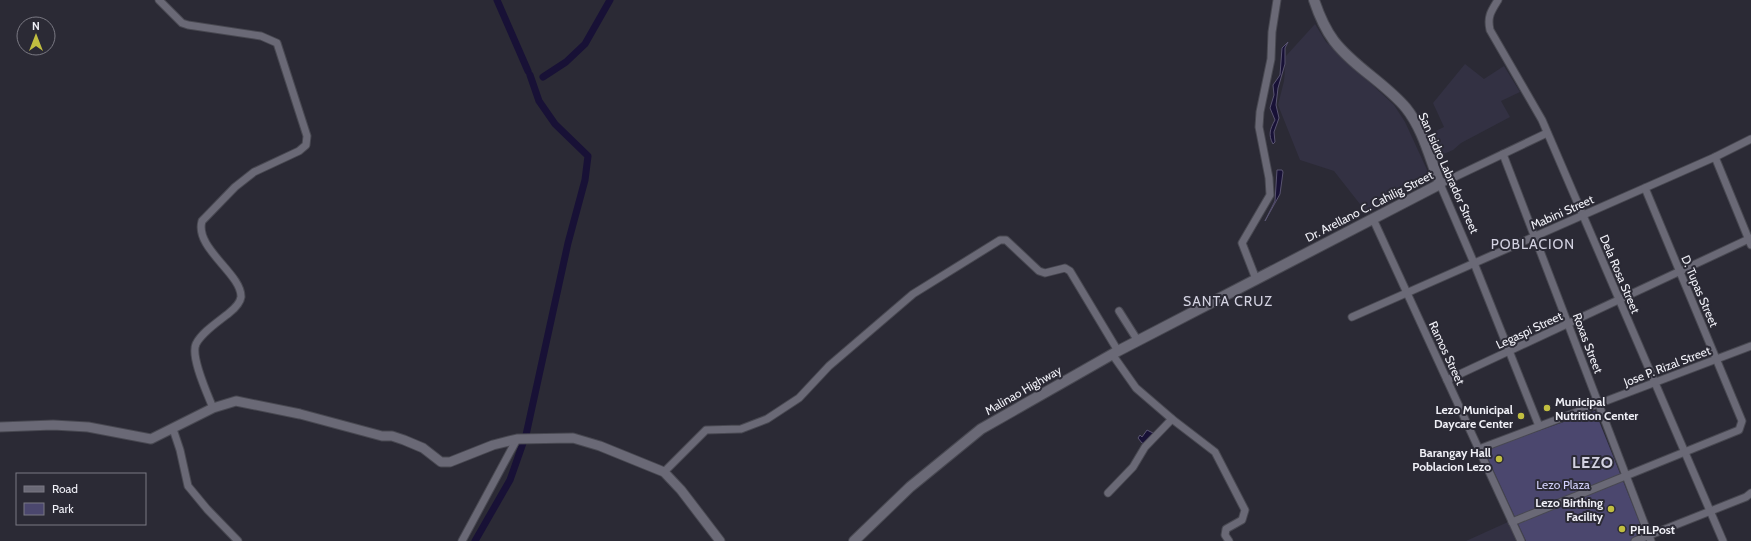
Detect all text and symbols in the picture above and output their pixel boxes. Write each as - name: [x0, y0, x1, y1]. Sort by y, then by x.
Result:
- north arrow: [16, 16, 56, 56]
- text: N: [32, 19, 40, 33]
- street label: San Isidro Labrador Street: [1416, 110, 1482, 236]
- street label: Dr. Arellano C. Cahilig Street: [1303, 167, 1435, 245]
- street label: Mabini Street: [1528, 191, 1596, 233]
- street label: Dela Rosa Street: [1597, 232, 1643, 316]
- district label: POBLACION: [1491, 235, 1575, 253]
- street label: D. Tupas Street: [1678, 253, 1722, 329]
- district label: SANTA CRUZ: [1183, 292, 1273, 310]
- street label: Legaspi Street: [1493, 308, 1565, 352]
- street label: Roxas Street: [1570, 311, 1606, 375]
- street label: Ramos Street: [1426, 319, 1468, 387]
- street label: Jose P. Rizal Street: [1620, 343, 1713, 390]
- street label: Malinao Highway: [982, 362, 1064, 418]
- place label: Municipal Nutrition Center: [1555, 394, 1638, 423]
- place label: Lezo Municipal Daycare Center: [1434, 402, 1513, 431]
- marker: Municipal Nutrition Center: [1542, 403, 1552, 413]
- marker: Lezo Municipal Daycare Center: [1516, 411, 1526, 421]
- place label: Barangay Hall Poblacion Lezo: [1412, 445, 1491, 474]
- district label: LEZO: [1572, 453, 1614, 472]
- marker: Barangay Hall Poblacion Lezo: [1494, 454, 1504, 464]
- legend: [16, 473, 146, 525]
- park label: Lezo Plaza: [1536, 477, 1590, 492]
- text: Road: [52, 481, 78, 496]
- place label: Lezo Birthing Facility: [1535, 495, 1604, 524]
- text: Park: [52, 501, 74, 516]
- marker: Lezo Birthing Facility: [1606, 504, 1616, 514]
- place label: PHLPost: [1630, 522, 1675, 537]
- marker: PHLPost: [1617, 524, 1627, 534]

